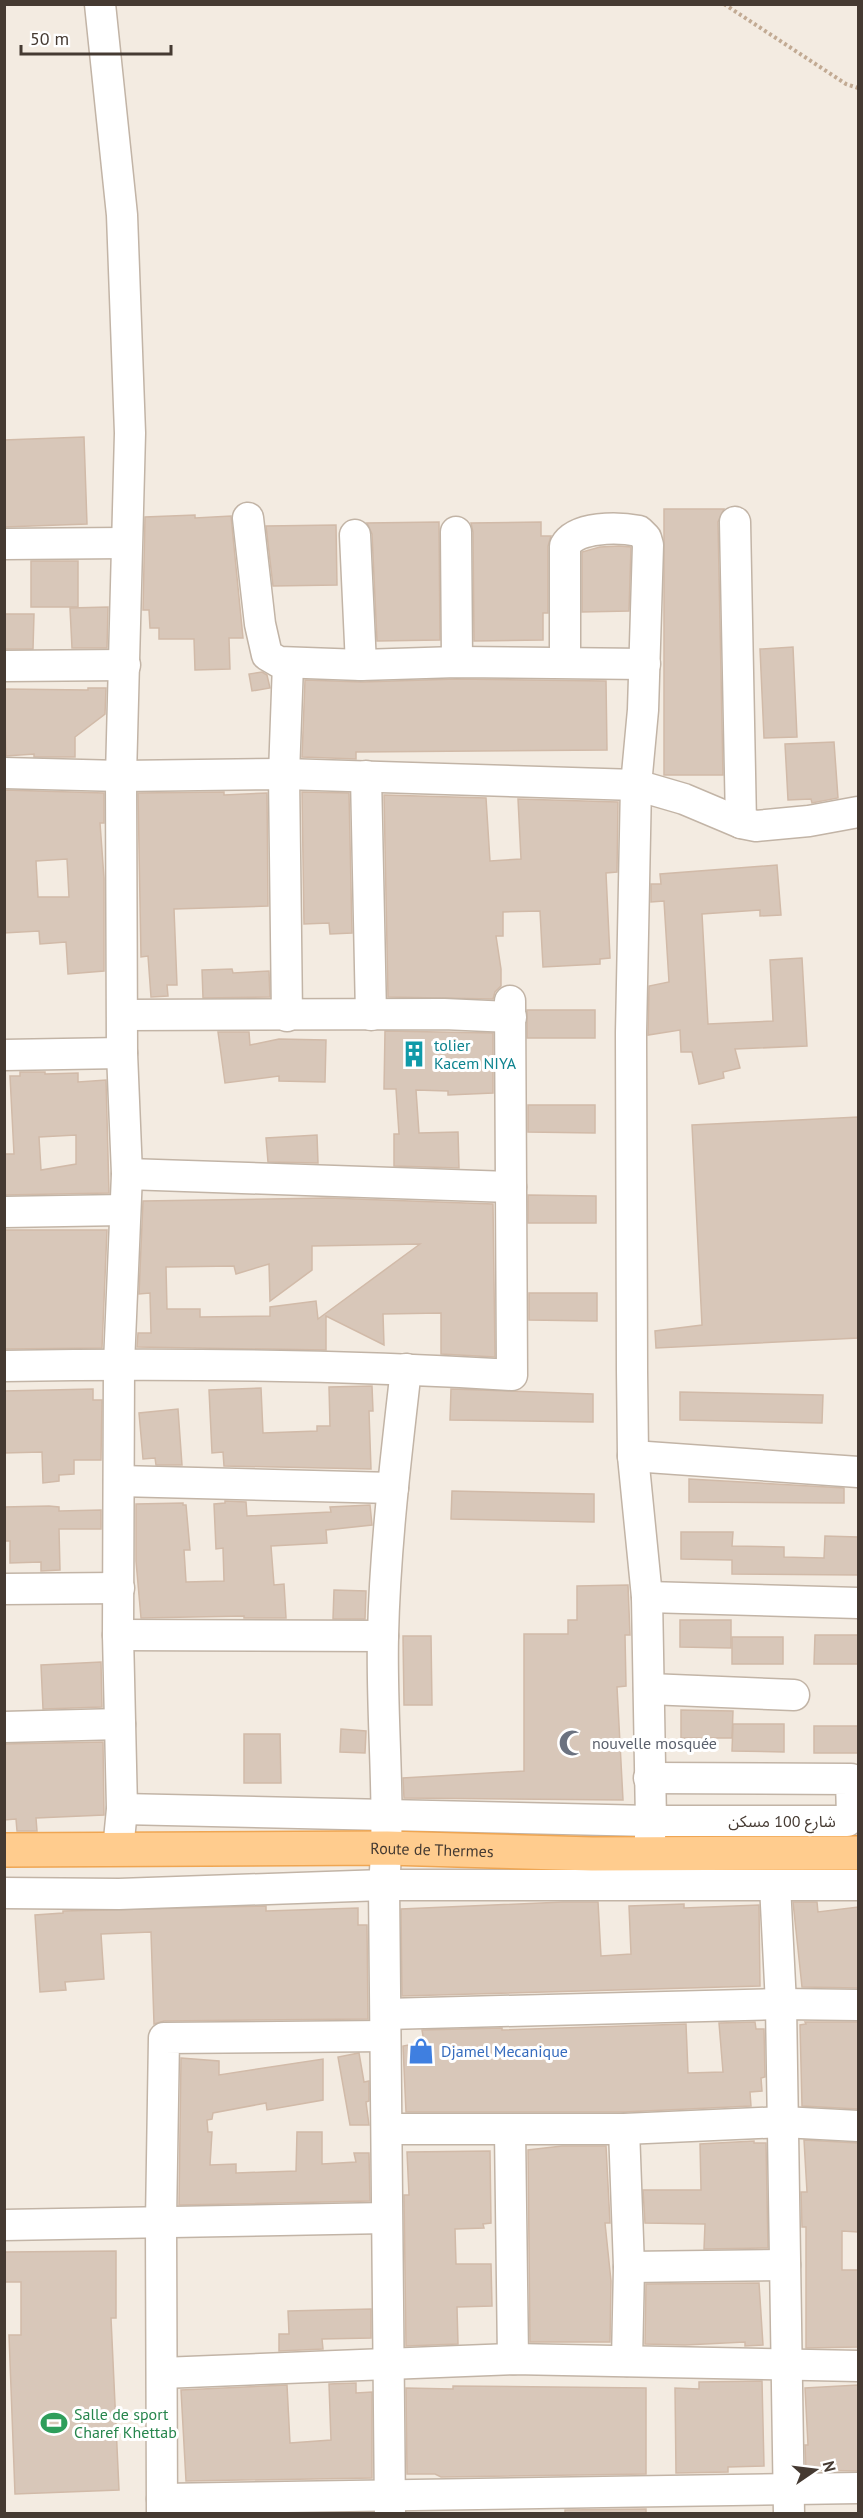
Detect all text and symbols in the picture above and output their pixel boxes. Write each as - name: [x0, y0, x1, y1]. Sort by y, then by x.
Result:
- scale bar: [21, 18, 171, 56]
- text: 50 m: [30, 27, 69, 50]
- place label: tolier Kacem NIYA: [434, 1035, 517, 1073]
- building icon: tolier Kacem NIYA: [399, 1039, 429, 1069]
- mosque icon: nouvelle mosquée: [557, 1728, 587, 1758]
- place label: nouvelle mosquée: [592, 1733, 717, 1753]
- street label: شارع 100 مسكن: [728, 1811, 836, 1834]
- street label: Route de Thermes: [370, 1838, 494, 1861]
- shop icon: Djamel Mecanique: [406, 2036, 436, 2066]
- place label: Djamel Mecanique: [441, 2041, 568, 2061]
- place label: Salle de sport Charef Khettab: [74, 2404, 177, 2442]
- sports icon: Salle de sport Charef Khettab: [39, 2408, 69, 2438]
- north arrow: [785, 2440, 845, 2500]
- text: N: [819, 2459, 841, 2474]

